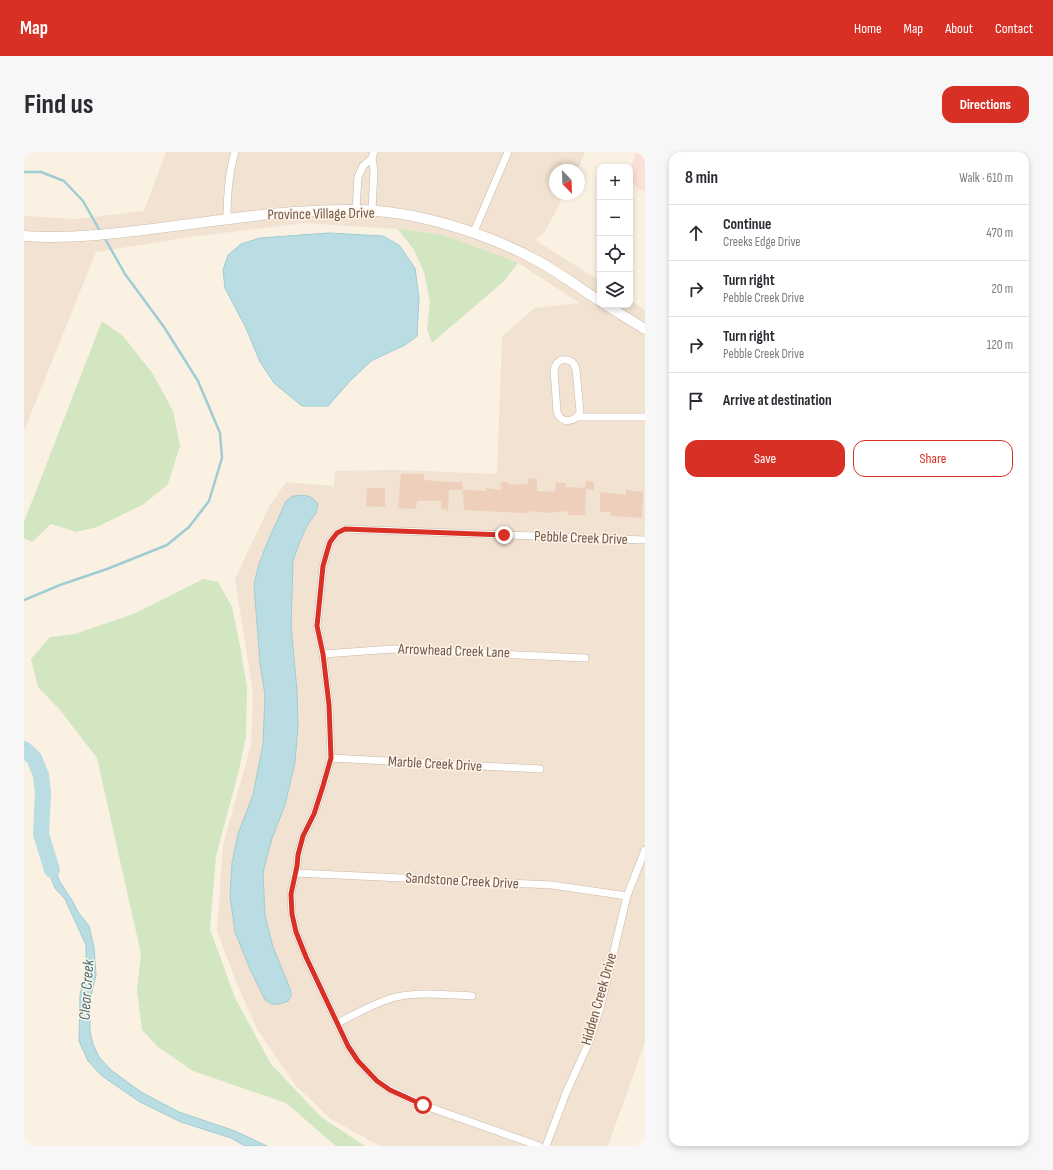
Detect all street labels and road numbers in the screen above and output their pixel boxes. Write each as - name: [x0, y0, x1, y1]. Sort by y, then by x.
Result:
- street label: Province Village Drive: [267, 204, 375, 224]
- street label: Pebble Creek Drive: [534, 527, 628, 549]
- street label: Arrowhead Creek Lane: [397, 640, 510, 662]
- street label: Marble Creek Drive: [388, 752, 482, 776]
- street label: Sandstone Creek Drive: [405, 869, 519, 893]
- street label: Hidden Creek Drive: [577, 951, 621, 1047]

